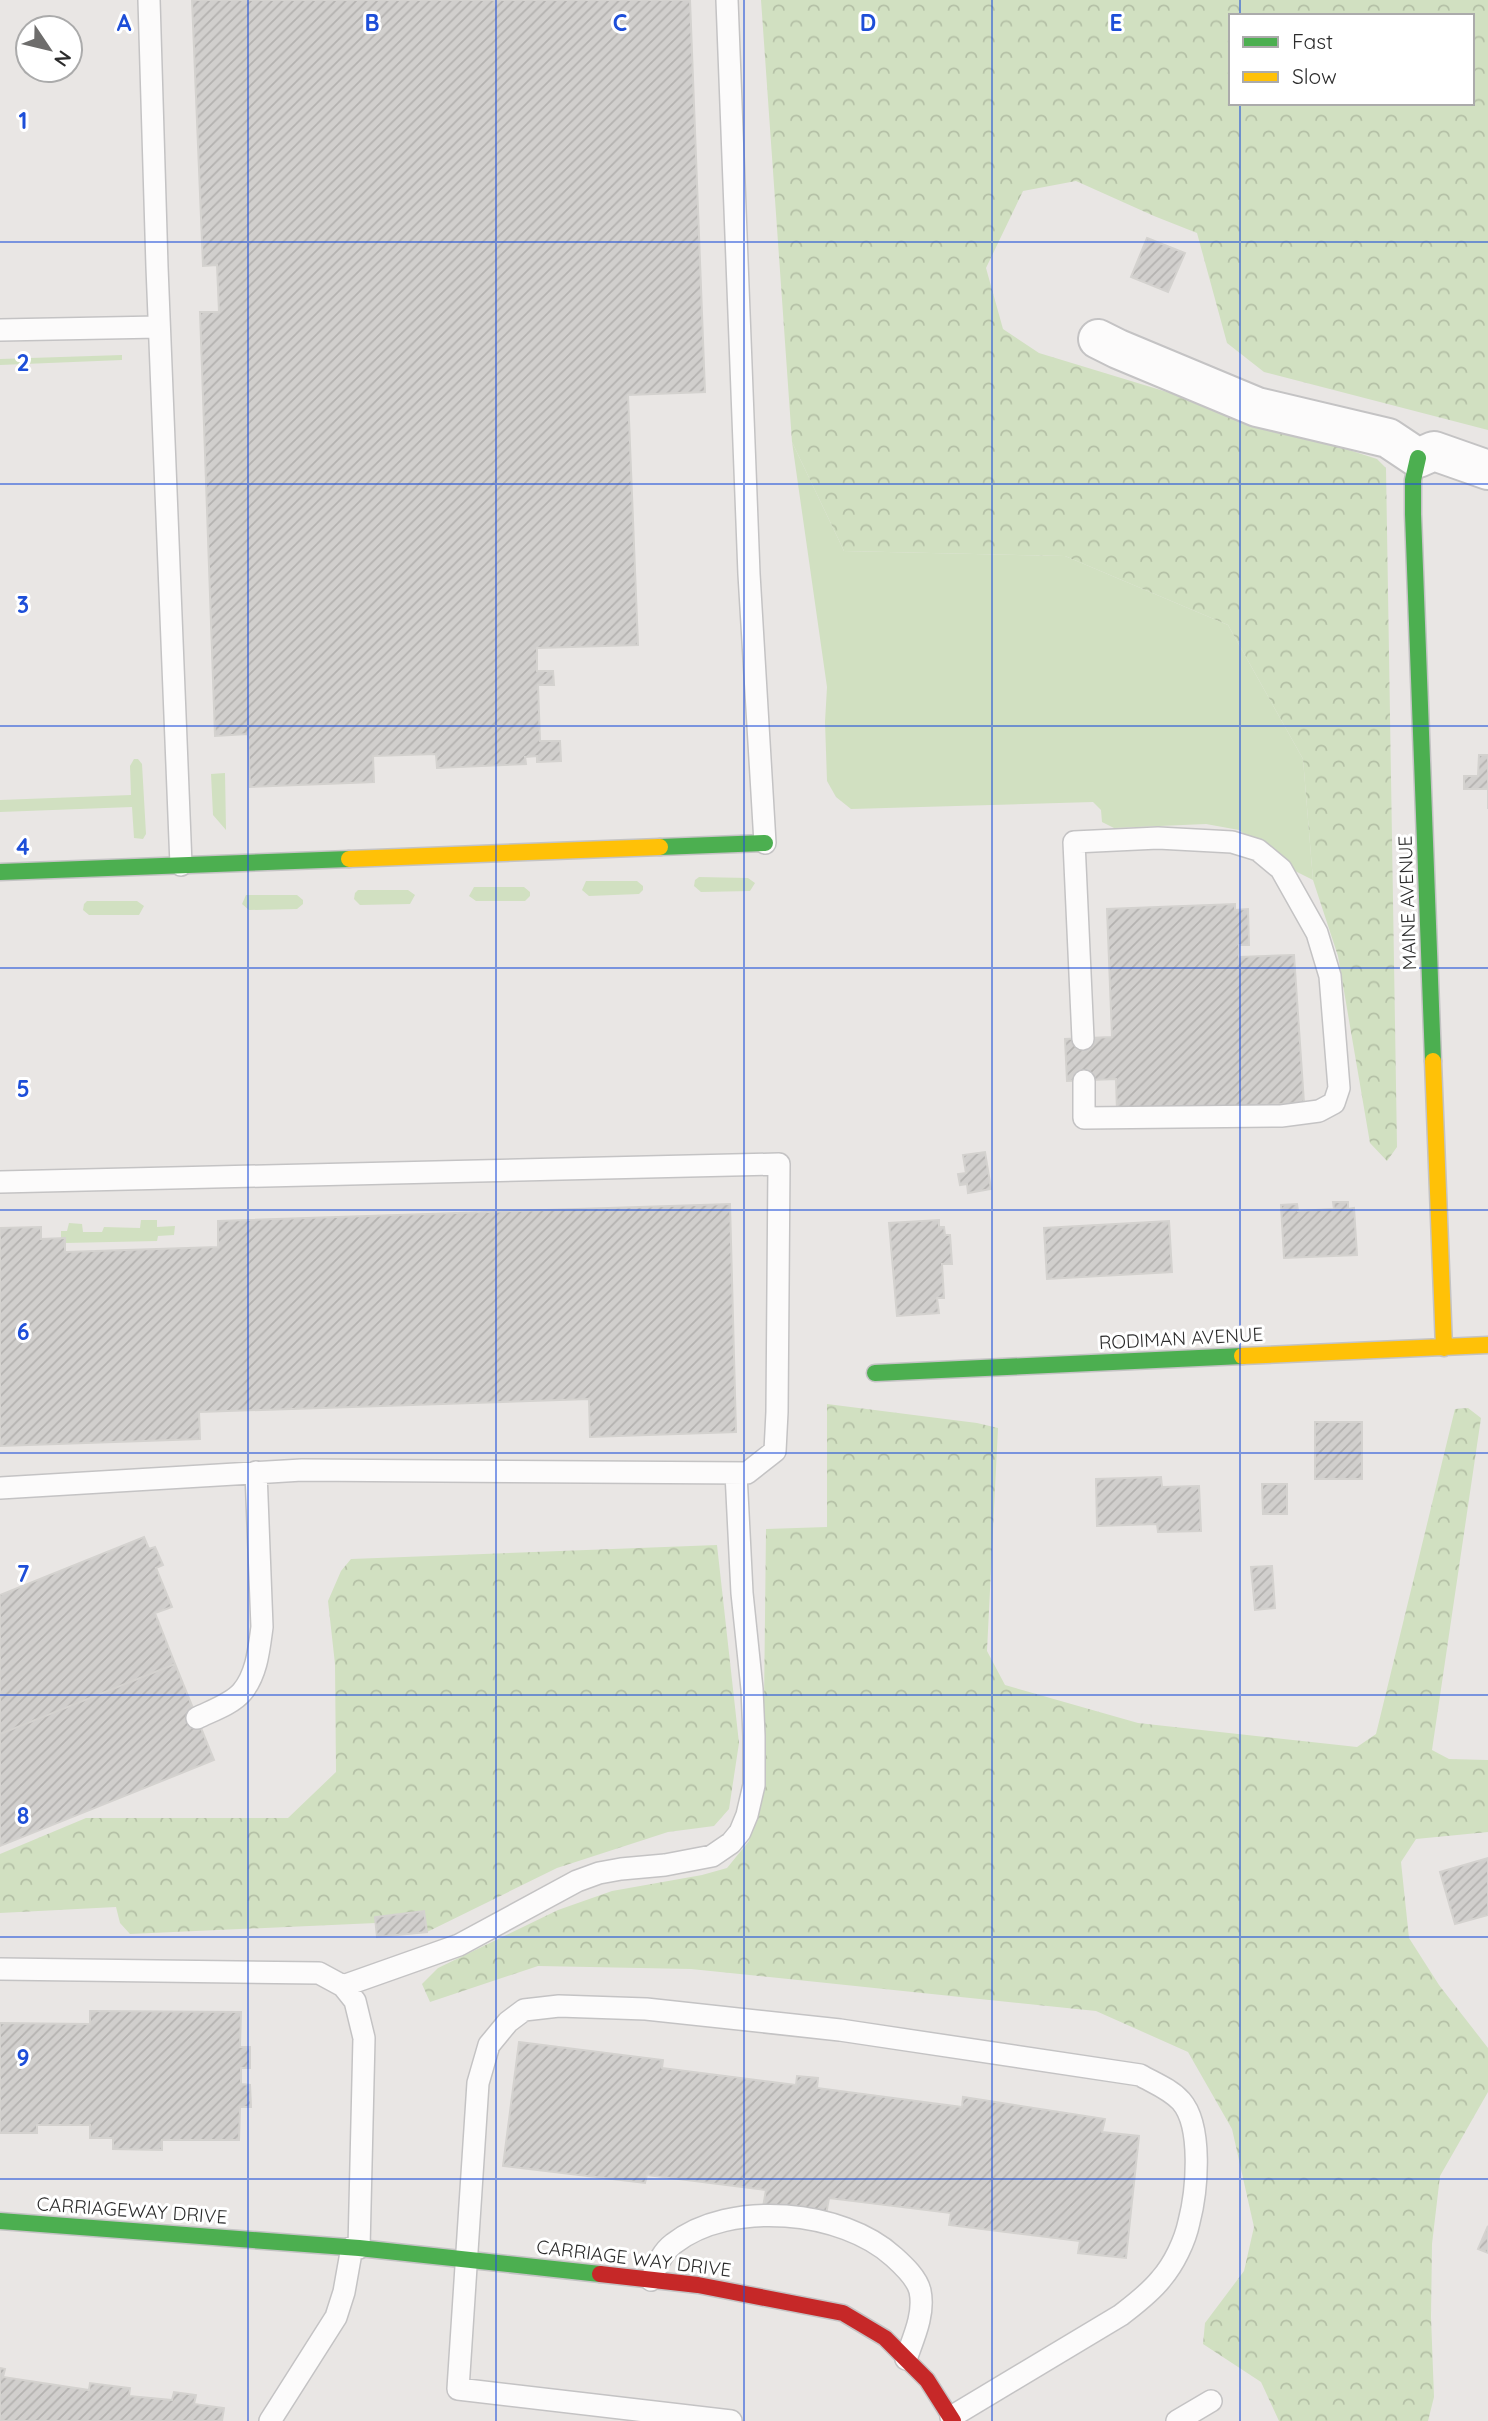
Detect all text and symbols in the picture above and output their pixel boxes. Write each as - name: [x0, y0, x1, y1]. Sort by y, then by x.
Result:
- text: A: [117, 8, 132, 37]
- text: B: [364, 8, 380, 37]
- text: C: [613, 8, 627, 37]
- text: D: [860, 8, 876, 37]
- text: E: [1109, 8, 1123, 37]
- north arrow: [14, 14, 84, 84]
- legend: [1229, 14, 1474, 105]
- text: Fast: [1292, 28, 1333, 54]
- text: N: [49, 46, 77, 71]
- text: Slow: [1292, 63, 1337, 89]
- text: 1: [19, 106, 27, 135]
- text: 2: [16, 348, 30, 377]
- text: 3: [17, 590, 29, 619]
- text: 4: [16, 832, 30, 861]
- street label: MAINE AVENUE: [1393, 835, 1421, 971]
- text: 5: [16, 1074, 30, 1103]
- text: 6: [17, 1317, 29, 1346]
- street label: RODIMAN AVENUE: [1098, 1322, 1264, 1354]
- text: 7: [17, 1559, 30, 1588]
- text: 8: [17, 1801, 29, 1830]
- text: 9: [16, 2043, 30, 2072]
- street label: CARRIAGEWAY DRIVE: [36, 2191, 228, 2229]
- street label: CARRIAGE WAY DRIVE: [535, 2234, 733, 2282]

